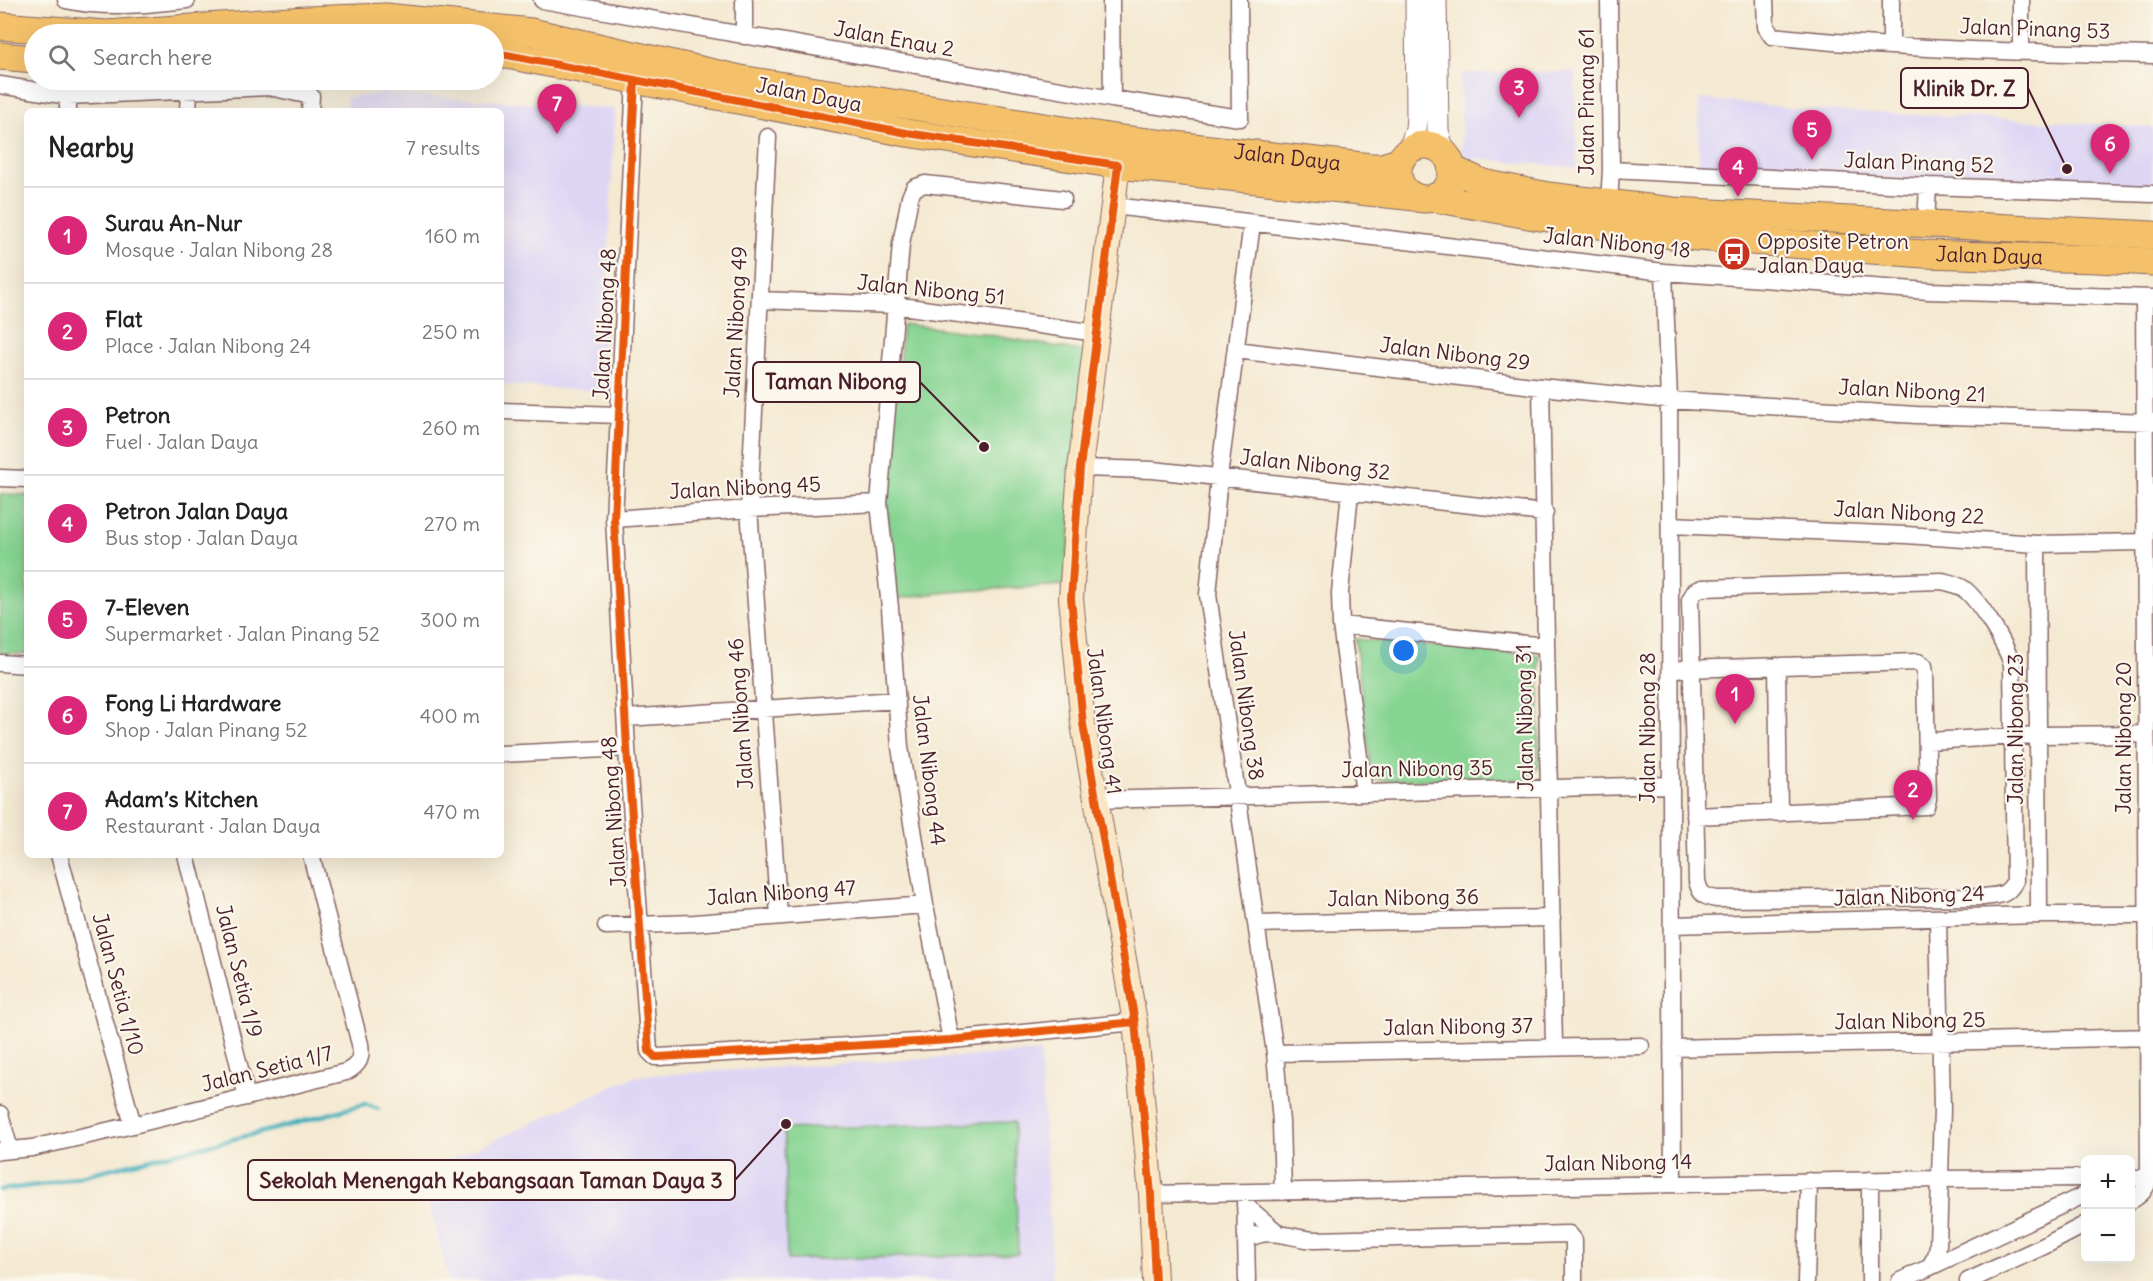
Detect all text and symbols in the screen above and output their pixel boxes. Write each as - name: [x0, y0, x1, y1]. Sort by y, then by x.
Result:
- street label: Jalan Pinang 53: [1959, 12, 2111, 45]
- street label: Jalan Enau 2: [832, 15, 956, 62]
- search box: [24, 24, 504, 90]
- street label: Jalan Pinang 61: [1573, 28, 1600, 176]
- icon: search: [45, 41, 78, 74]
- text: Search here: [93, 43, 212, 71]
- pin: 3: [1500, 68, 1538, 118]
- callout: Klinik Dr. Z: [1901, 68, 2028, 108]
- street label: Jalan Daya: [754, 71, 864, 118]
- text: Klinik Dr. Z: [1912, 74, 2016, 102]
- pin: 7: [538, 84, 576, 134]
- pin: 5: [1792, 110, 1832, 160]
- pin: 6: [2090, 124, 2130, 174]
- text: Nearby: [48, 131, 134, 164]
- text: 7 results: [406, 135, 480, 160]
- street label: Jalan Daya: [1233, 138, 1342, 177]
- street label: Jalan Pinang 52: [1843, 146, 1995, 179]
- pin: 4: [1718, 148, 1758, 197]
- text: Surau An-Nur: [105, 209, 242, 237]
- street label: Jalan Nibong 18: [1542, 221, 1692, 264]
- text: 1: [64, 223, 71, 248]
- text: 160 m: [425, 223, 480, 248]
- place label: Opposite Petron Jalan Daya: [1757, 228, 1909, 279]
- bus stop icon: Opposite Petron Jalan Daya: [1716, 236, 1752, 272]
- text: Mosque · Jalan Nibong 28: [105, 237, 333, 262]
- street label: Jalan Daya: [1935, 240, 2043, 270]
- street label: Jalan Nibong 49: [718, 245, 753, 399]
- street label: Jalan Nibong 48: [587, 247, 622, 401]
- street label: Jalan Nibong 51: [856, 268, 1006, 311]
- text: Flat: [105, 305, 142, 333]
- text: 2: [62, 319, 73, 344]
- text: 250 m: [422, 319, 480, 344]
- street label: Jalan Nibong 29: [1378, 331, 1532, 376]
- text: Place · Jalan Nibong 24: [105, 333, 311, 358]
- callout: Taman Nibong: [753, 362, 920, 402]
- text: Taman Nibong: [765, 367, 907, 395]
- street label: Jalan Nibong 21: [1838, 373, 1986, 408]
- text: Petron: [105, 401, 171, 429]
- text: 3: [62, 415, 73, 440]
- text: 260 m: [422, 415, 480, 440]
- text: Fuel · Jalan Daya: [105, 429, 258, 454]
- street label: Jalan Nibong 32: [1238, 443, 1392, 486]
- street label: Jalan Nibong 45: [668, 470, 822, 505]
- street label: Jalan Nibong 22: [1833, 495, 1985, 530]
- text: Petron Jalan Daya: [105, 497, 288, 525]
- text: 4: [62, 511, 73, 536]
- text: 270 m: [424, 511, 480, 536]
- text: Bus stop · Jalan Daya: [105, 525, 298, 550]
- text: 7-Eleven: [105, 593, 189, 621]
- text: 5: [62, 607, 73, 632]
- text: 300 m: [420, 607, 480, 632]
- text: Supermarket · Jalan Pinang 52: [105, 621, 380, 646]
- street label: Jalan Nibong 38: [1223, 628, 1270, 782]
- your location: [1389, 636, 1418, 665]
- street label: Jalan Nibong 46: [722, 637, 759, 791]
- street label: Jalan Nibong 31: [1510, 644, 1539, 792]
- street label: Jalan Nibong 41: [1081, 646, 1128, 796]
- street label: Jalan Nibong 28: [1634, 652, 1661, 804]
- street label: Jalan Nibong 23: [2002, 653, 2029, 805]
- street label: Jalan Nibong 20: [2110, 661, 2137, 815]
- pin: 1: [1716, 674, 1754, 724]
- text: Fong Li Hardware: [105, 689, 281, 717]
- street label: Jalan Nibong 44: [907, 693, 952, 847]
- text: 6: [62, 703, 73, 728]
- text: 400 m: [420, 703, 480, 728]
- text: Shop · Jalan Pinang 52: [105, 717, 308, 742]
- street label: Jalan Nibong 48: [595, 735, 632, 889]
- street label: Jalan Nibong 35: [1341, 754, 1493, 783]
- pin: 2: [1894, 770, 1932, 820]
- text: Adam’s Kitchen: [105, 785, 258, 813]
- text: 7: [63, 799, 72, 824]
- text: 470 m: [423, 799, 480, 824]
- text: Restaurant · Jalan Daya: [105, 813, 320, 838]
- street label: Jalan Nibong 47: [705, 874, 857, 911]
- street label: Jalan Nibong 24: [1833, 879, 1985, 912]
- street label: Jalan Nibong 36: [1327, 883, 1479, 912]
- street label: Jalan Setia 1/9: [210, 901, 269, 1040]
- street label: Jalan Setia 1/10: [87, 910, 150, 1058]
- street label: Jalan Nibong 25: [1834, 1006, 1986, 1035]
- street label: Jalan Nibong 37: [1383, 1012, 1533, 1041]
- street label: Jalan Setia 1/7: [198, 1039, 335, 1098]
- street label: Jalan Nibong 14: [1544, 1148, 1692, 1177]
- map controls: [2081, 1155, 2135, 1263]
- button: +: [2081, 1155, 2135, 1209]
- callout: Sekolah Menengah Kebangsaan Taman Daya 3: [248, 1160, 735, 1200]
- text: Sekolah Menengah Kebangsaan Taman Daya 3: [259, 1166, 723, 1194]
- button: −: [2081, 1209, 2135, 1263]

